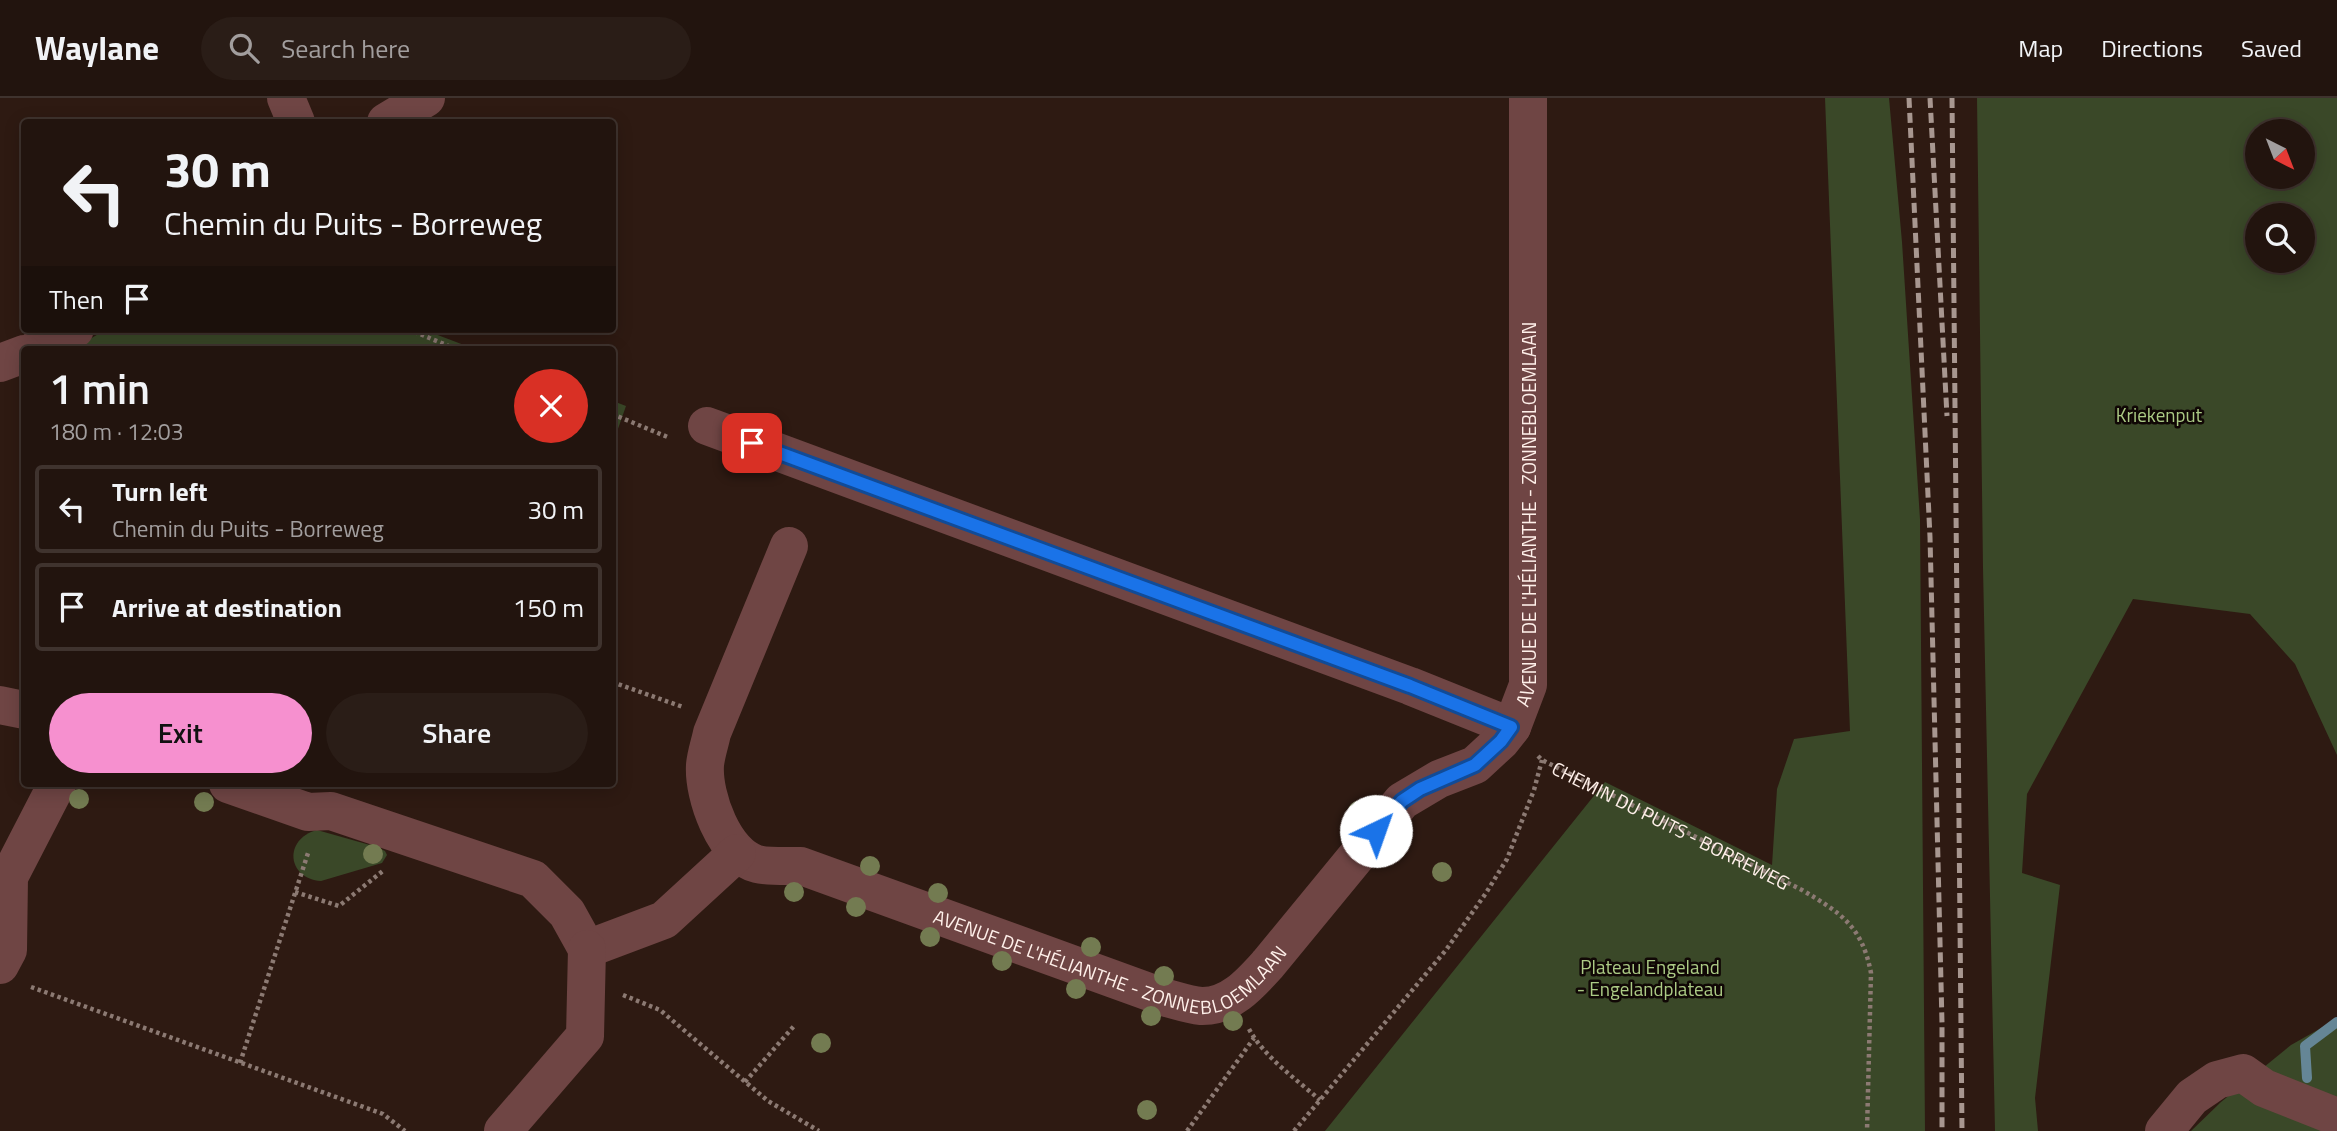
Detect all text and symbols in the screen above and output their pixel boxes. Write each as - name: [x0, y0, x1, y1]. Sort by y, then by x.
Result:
- search box: [201, 17, 691, 80]
- text: Waylane: [35, 23, 159, 73]
- icon: search: [225, 29, 263, 67]
- text: Search here: [281, 29, 410, 68]
- text: Map: [2018, 30, 2063, 66]
- text: Directions: [2101, 30, 2203, 66]
- text: Saved: [2241, 30, 2302, 66]
- north arrow: [2245, 119, 2315, 189]
- map controls: [2245, 119, 2315, 273]
- text: 30 m: [164, 131, 271, 206]
- icon: left: [49, 147, 140, 238]
- text: Chemin du Puits - Borreweg: [164, 199, 542, 247]
- button: search: [2245, 203, 2315, 273]
- text: Then: [49, 280, 104, 319]
- icon: arrive: [118, 280, 156, 318]
- street label: AVENUE DE L'HÉLIANTHE - ZONNEBLOEMLAAN: [1507, 322, 1543, 710]
- text: 1 min: [49, 356, 150, 420]
- button: close: [514, 369, 588, 443]
- park label: Kriekenput: [2116, 400, 2203, 429]
- pin: [722, 413, 782, 473]
- text: 180 m · 12:03: [49, 414, 184, 449]
- icon: arrive: [733, 424, 771, 462]
- text: Turn left: [112, 472, 207, 511]
- icon: left: [53, 490, 91, 528]
- text: 30 m: [527, 490, 584, 529]
- text: Chemin du Puits - Borreweg: [112, 511, 384, 546]
- icon: arrive: [53, 588, 91, 626]
- text: Arrive at destination: [112, 588, 342, 627]
- text: 150 m: [513, 588, 584, 627]
- button: Exit: [49, 693, 312, 773]
- button: Share: [326, 693, 588, 773]
- street label: CHEMIN DU PUITS - BORREWEG: [1547, 753, 1795, 896]
- position arrow: [1339, 794, 1413, 868]
- street label: AVENUE DE L'HÉLIANTHE - ZONNEBLOEMLAAN: [913, 897, 1299, 953]
- text: AVENUE DE L'HÉLIANTHE - ZONNEBLOEMLAAN: [930, 901, 1293, 1021]
- park label: Plateau Engeland - Engelandplateau: [1577, 952, 1723, 1003]

